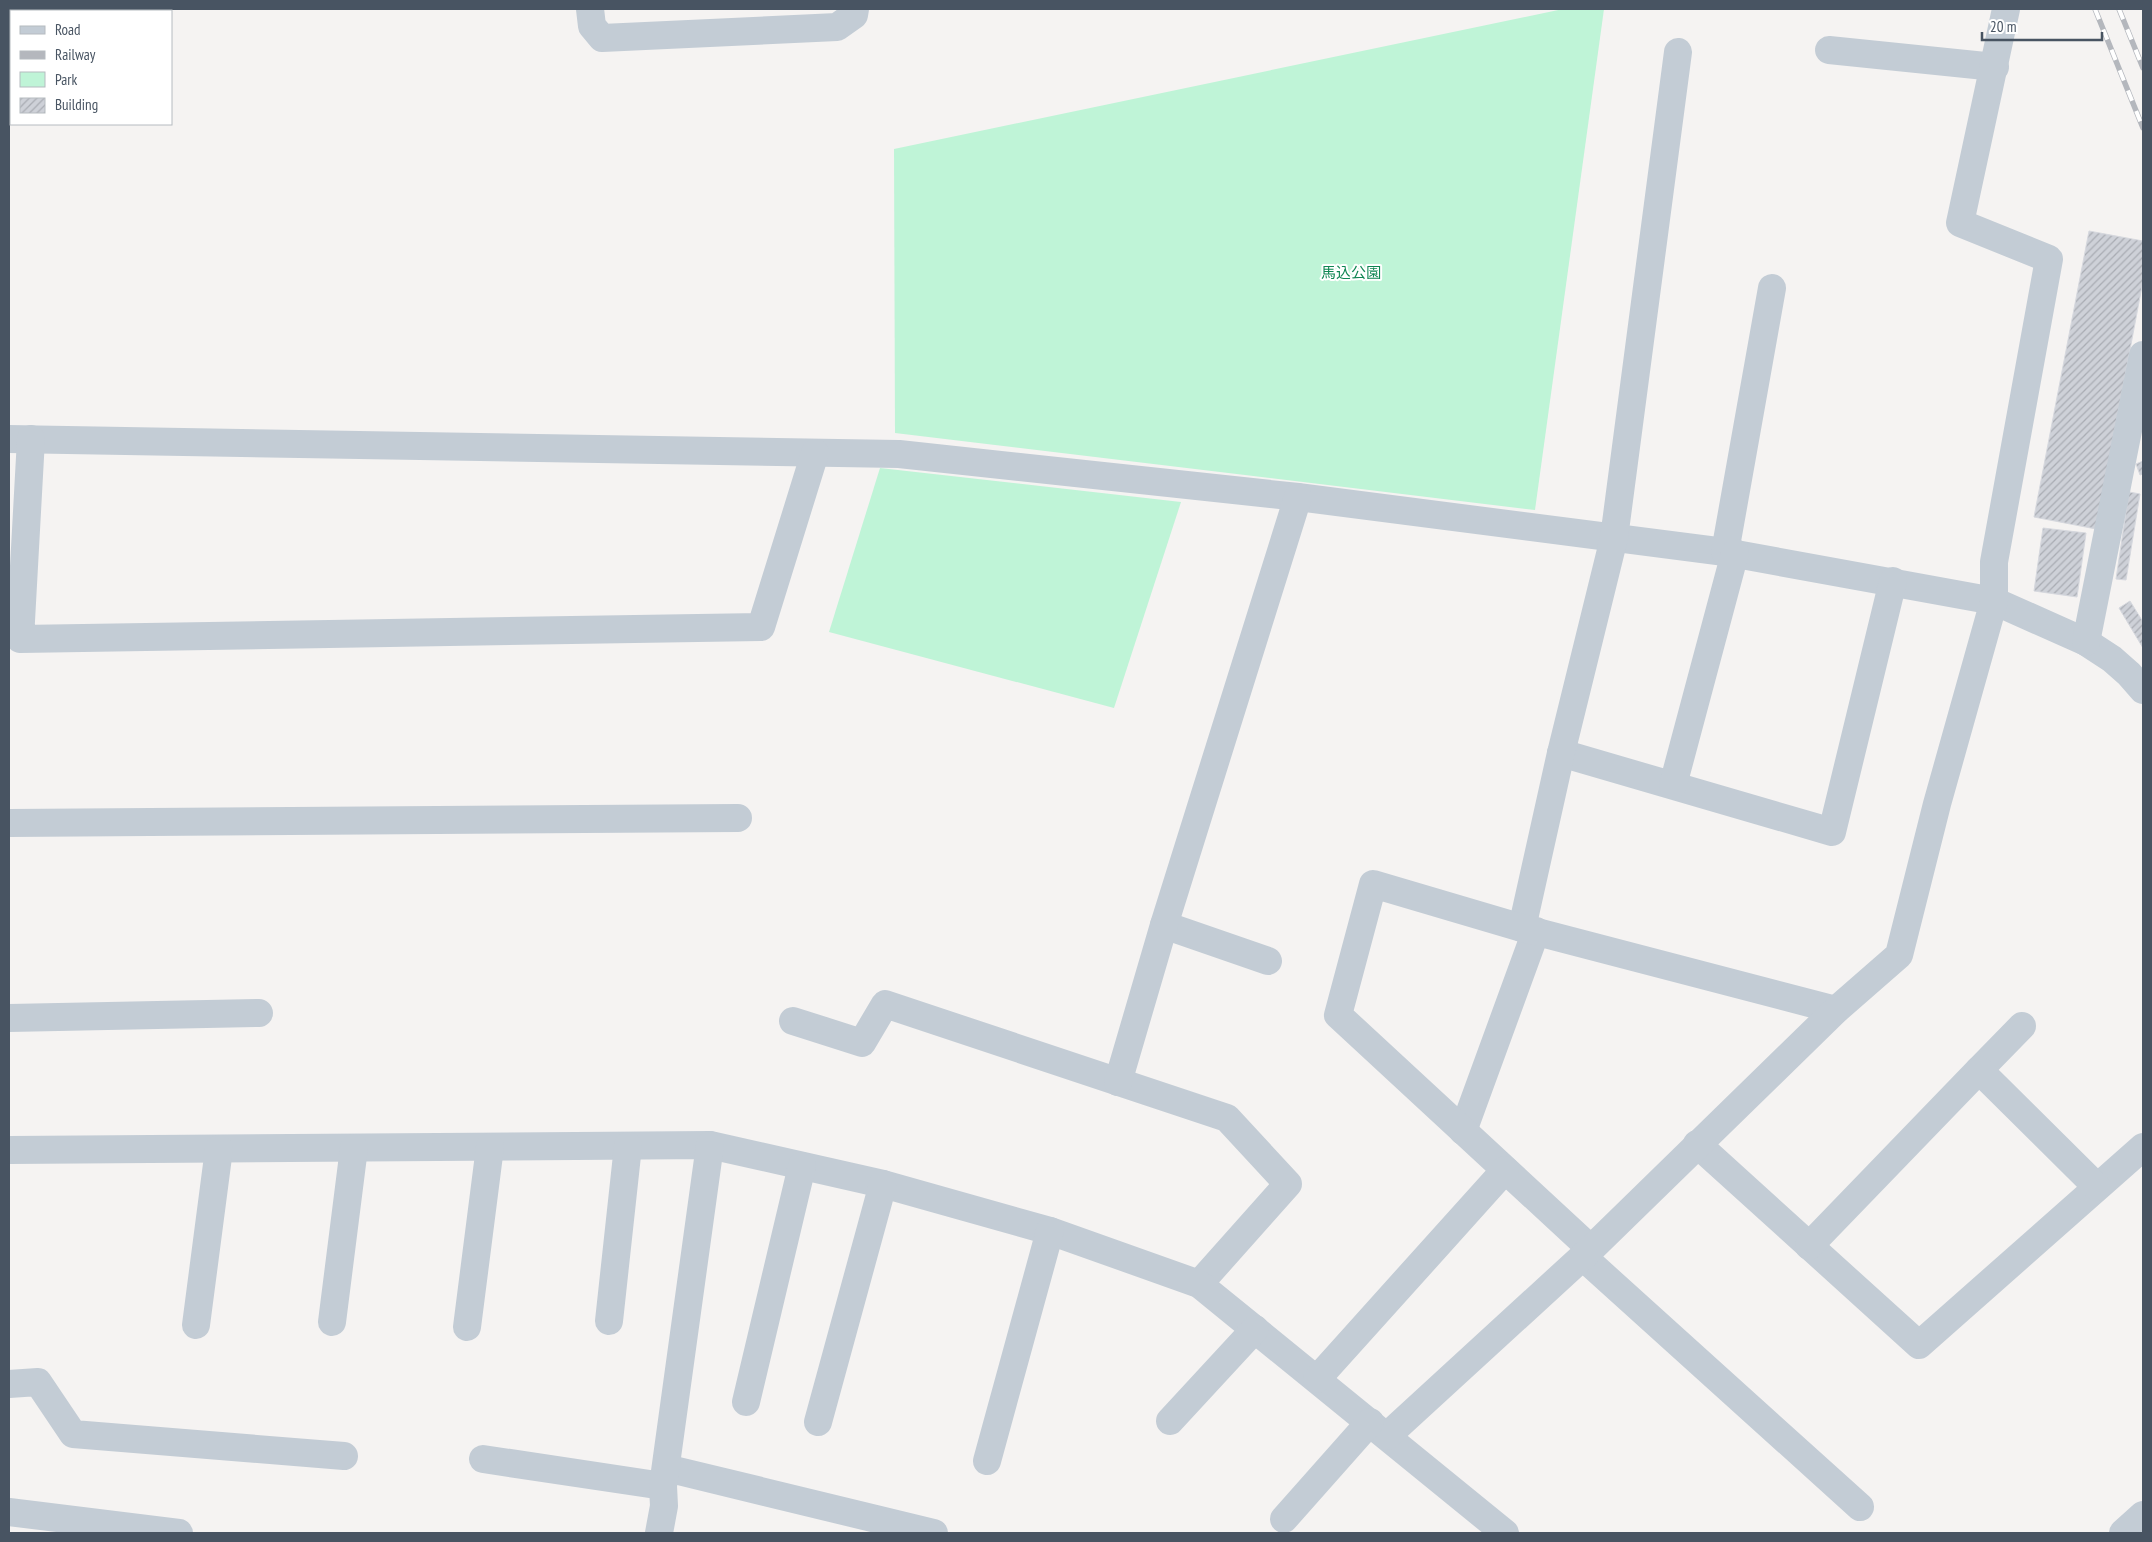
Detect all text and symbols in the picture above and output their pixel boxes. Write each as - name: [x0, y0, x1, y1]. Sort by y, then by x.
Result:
- legend: [10, 10, 172, 125]
- scale bar: [1982, 10, 2102, 42]
- text: 20 m: [1990, 17, 2016, 36]
- text: Road: [55, 20, 81, 39]
- text: Railway: [55, 45, 96, 64]
- text: Park: [55, 70, 77, 89]
- text: Building: [55, 95, 98, 114]
- park label: 馬込公園: [1321, 263, 1381, 282]

